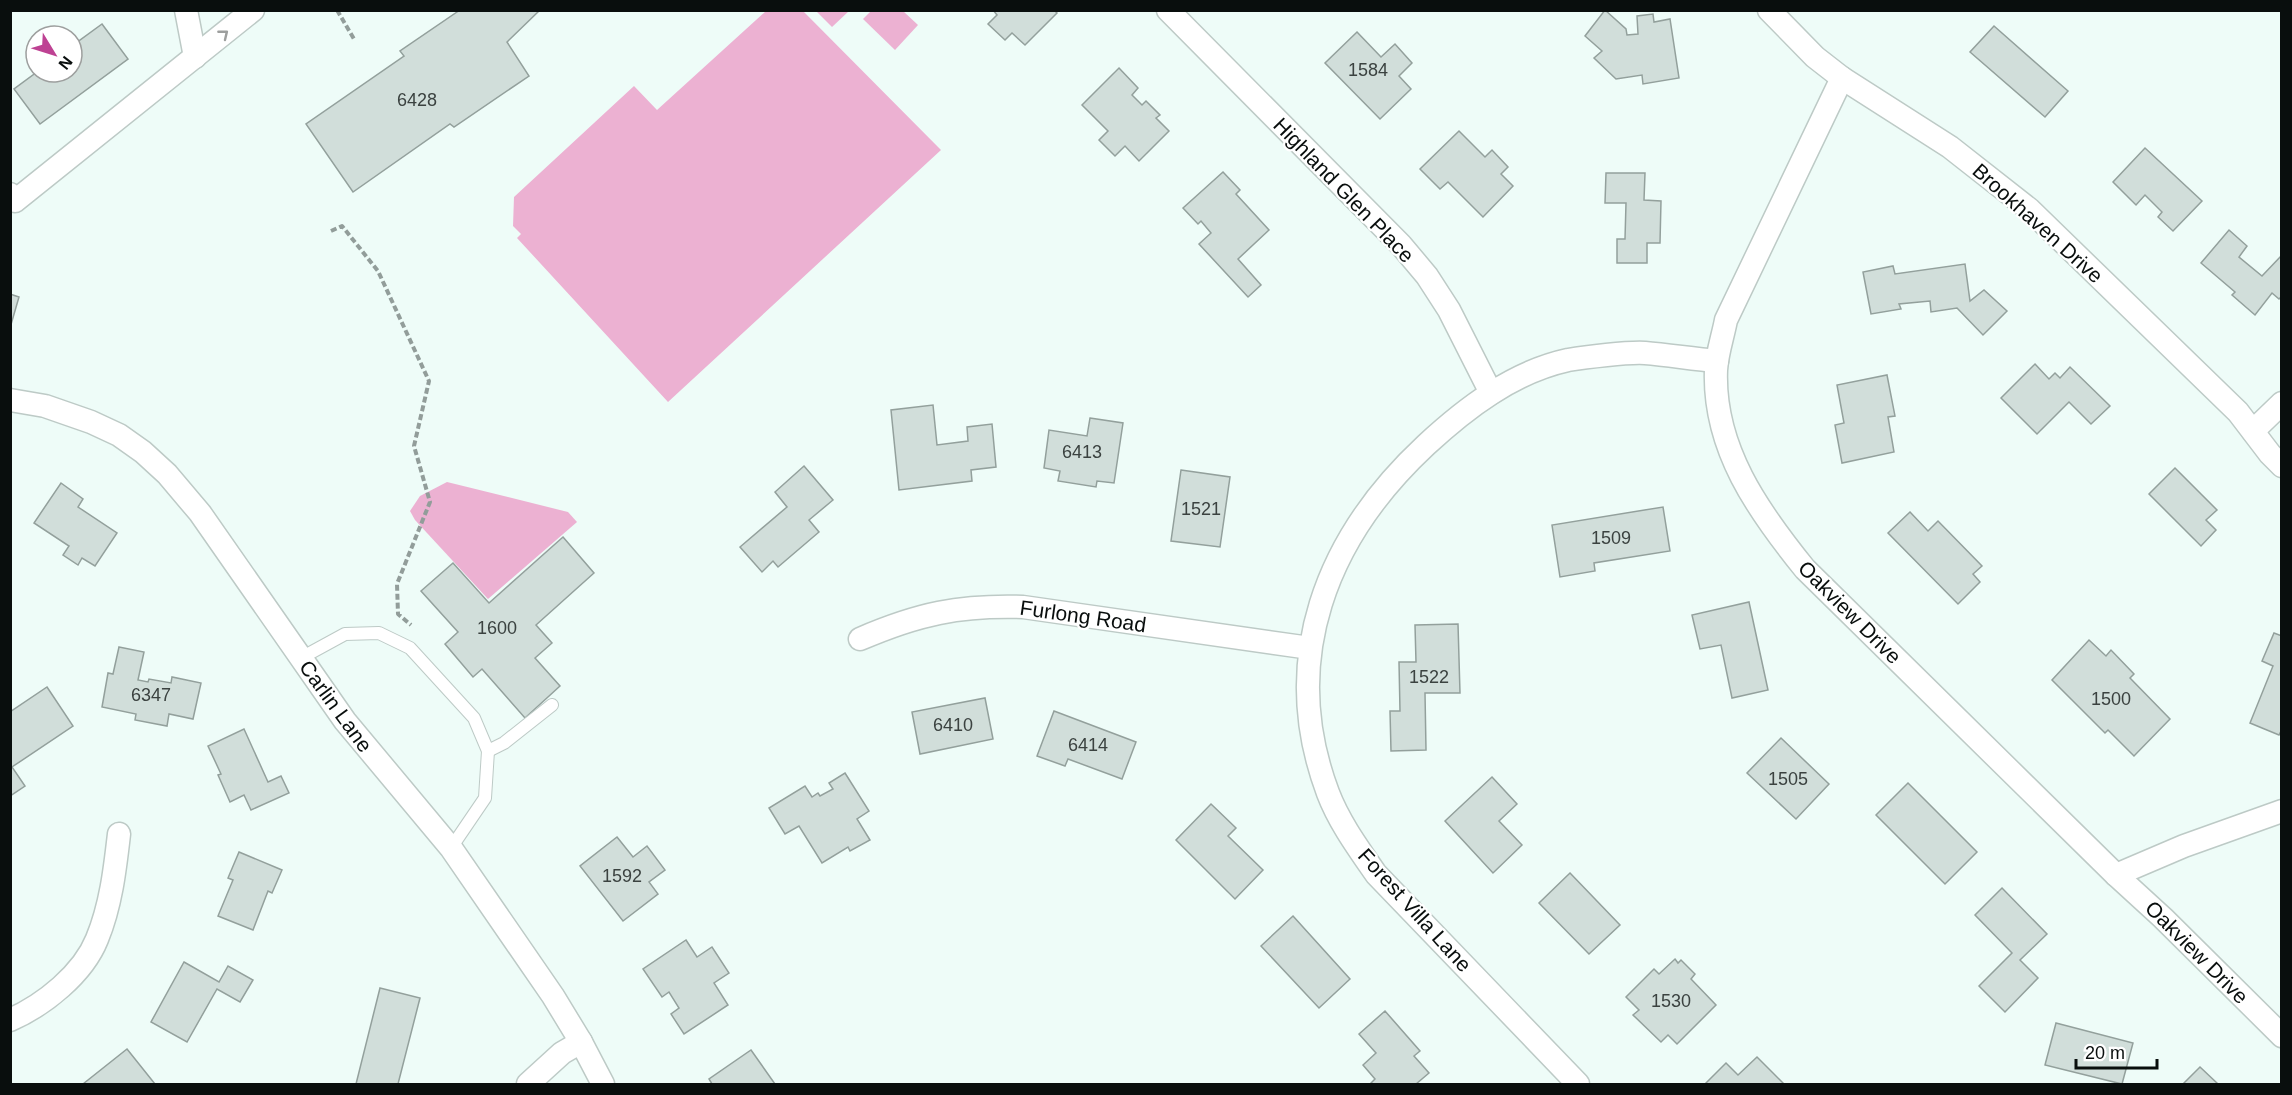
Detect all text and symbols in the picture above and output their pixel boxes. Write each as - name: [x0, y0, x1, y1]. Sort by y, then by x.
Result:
- north arrow: [24, 24, 84, 84]
- one-way arrow: [217, 30, 228, 41]
- text: N: [55, 53, 76, 73]
- house number: 1584: [1348, 60, 1388, 80]
- house number: 6428: [397, 90, 437, 110]
- street label: Highland Glen Place: [1269, 113, 1419, 267]
- street label: Brookhaven Drive: [1968, 159, 2108, 287]
- house number: 6413: [1062, 442, 1102, 462]
- house number: 1521: [1181, 499, 1221, 519]
- house number: 1509: [1591, 528, 1631, 548]
- street label: Oakview Drive: [1794, 556, 1906, 668]
- street label: Furlong Road: [1018, 596, 1148, 636]
- house number: 1600: [477, 618, 517, 638]
- street label: Carlin Lane: [295, 656, 377, 756]
- house number: 1522: [1409, 667, 1449, 687]
- house number: 6347: [131, 685, 171, 705]
- house number: 1500: [2091, 689, 2131, 709]
- house number: 6410: [933, 715, 973, 735]
- house number: 6414: [1068, 735, 1108, 755]
- house number: 1505: [1768, 769, 1808, 789]
- street label: Forest Villa Lane: [1354, 844, 1476, 976]
- house number: 1592: [602, 866, 642, 886]
- street label: Oakview Drive: [2141, 896, 2253, 1008]
- house number: 1530: [1651, 991, 1691, 1011]
- scale bar: [2076, 1032, 2157, 1070]
- text: 20 m: [2085, 1043, 2125, 1063]

